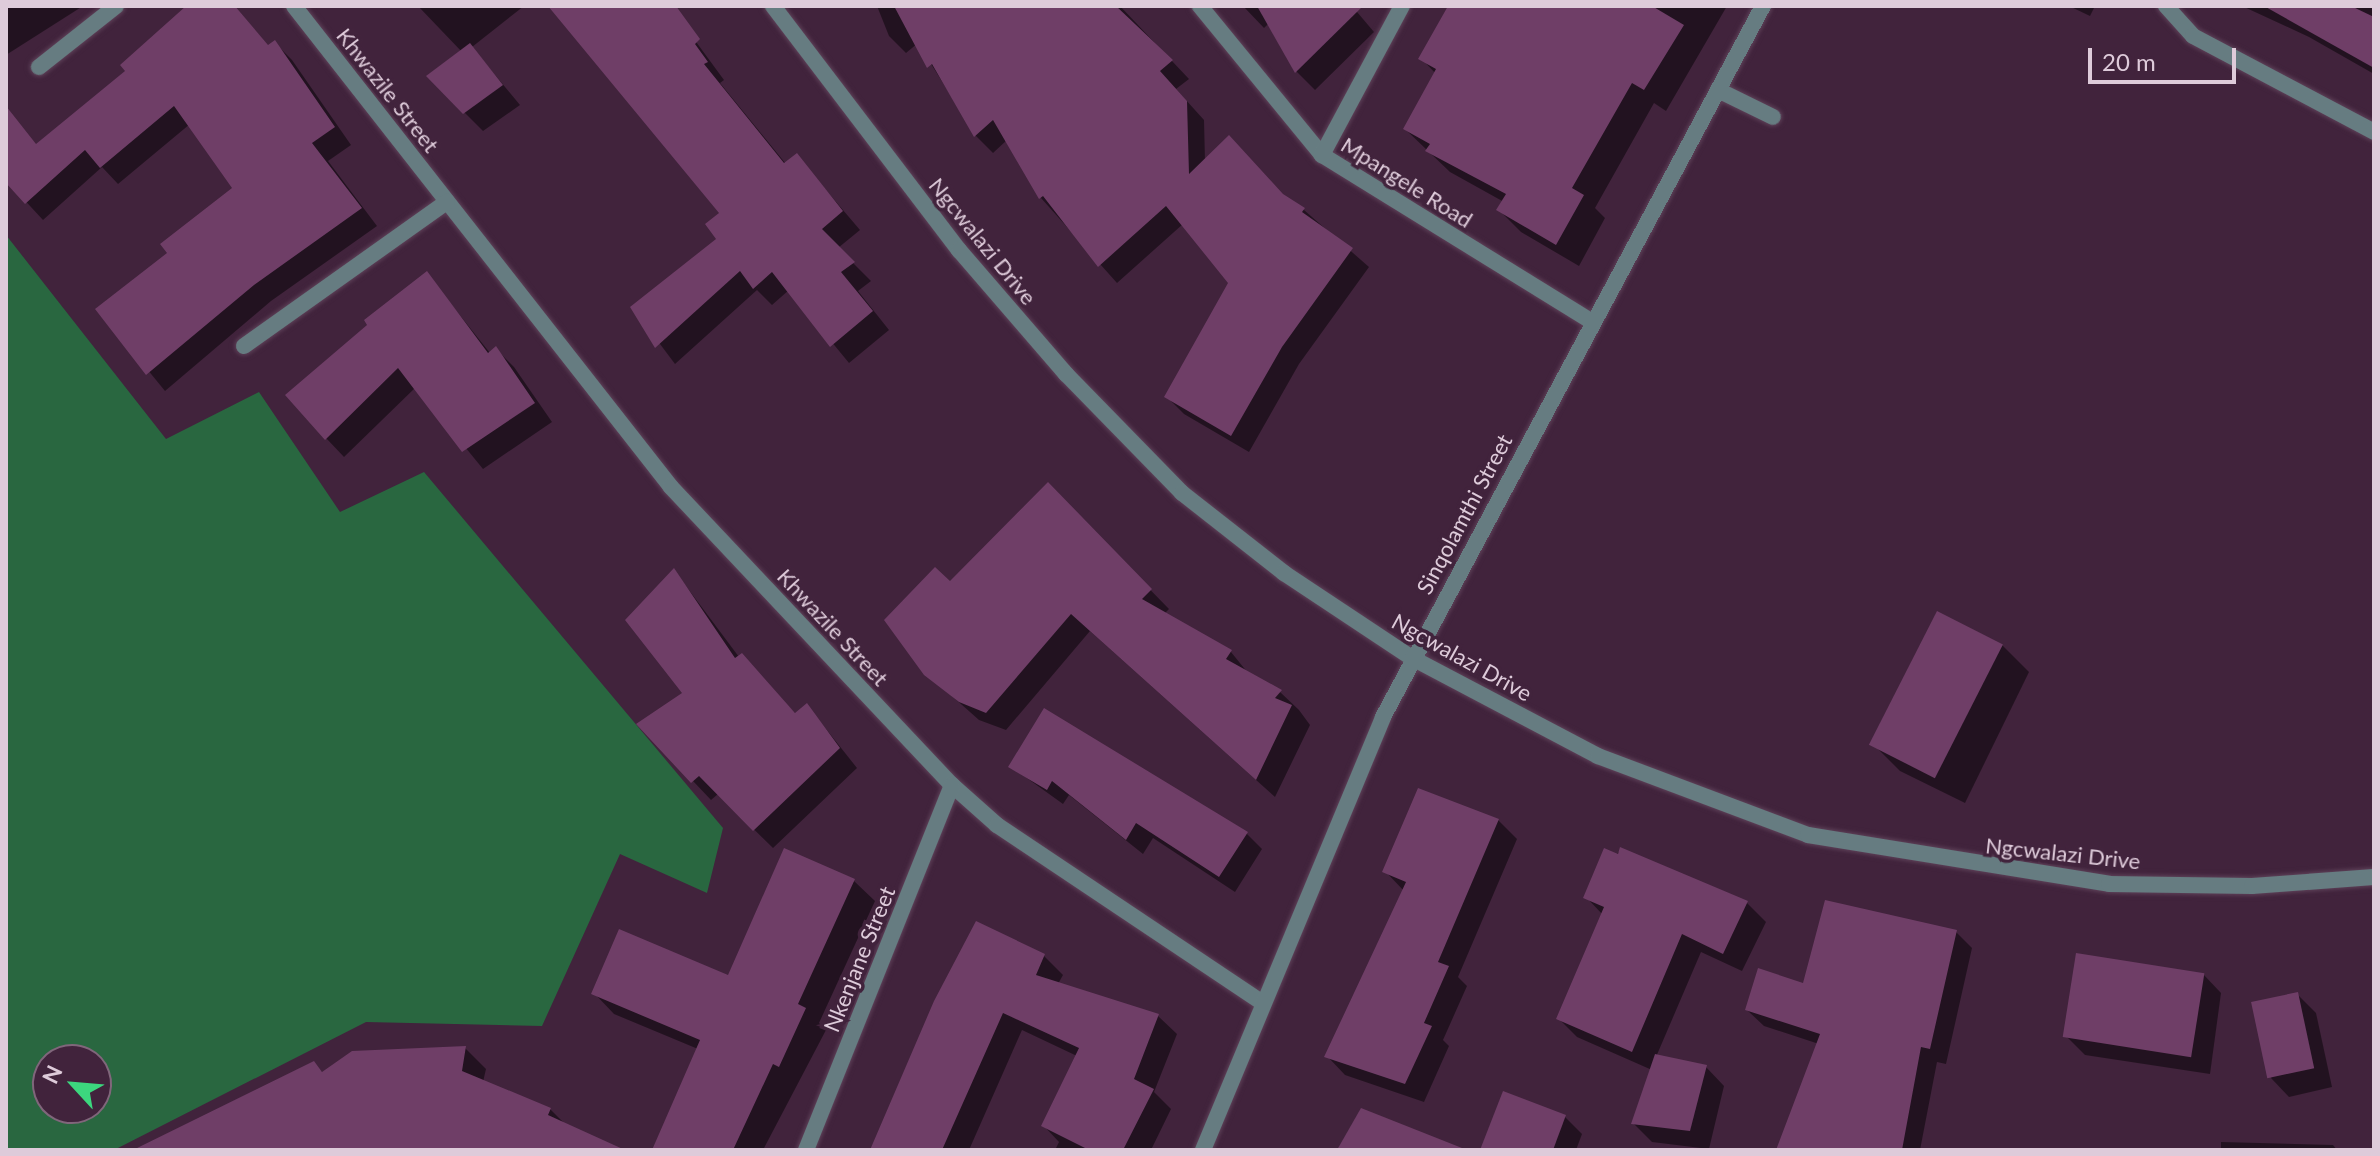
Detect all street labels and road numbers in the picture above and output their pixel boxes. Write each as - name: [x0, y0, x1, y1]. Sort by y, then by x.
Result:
- street label: Khwazile Street: [331, 23, 445, 157]
- street label: Mpangele Road: [1336, 131, 1478, 233]
- street label: Ngcwalazi Drive: [924, 172, 1042, 310]
- street label: Sinqolamthi Street: [1411, 430, 1517, 598]
- street label: Khwazile Street: [772, 563, 894, 691]
- street label: Ngcwalazi Drive: [1388, 608, 1536, 706]
- street label: Ngcwalazi Drive: [1984, 832, 2142, 874]
- street label: Nkenjane Street: [818, 882, 900, 1036]

